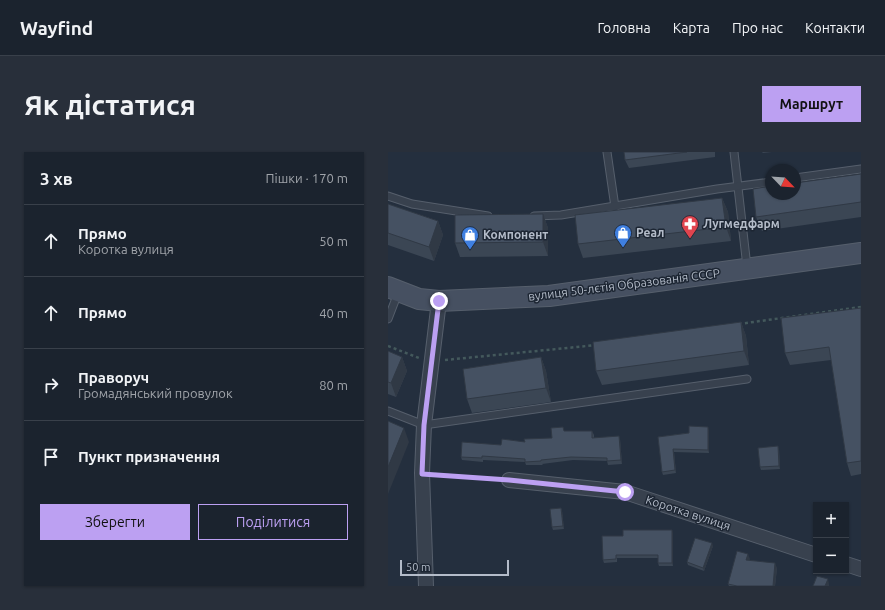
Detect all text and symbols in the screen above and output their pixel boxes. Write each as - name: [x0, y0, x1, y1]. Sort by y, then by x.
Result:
- text: Wayfind: [20, 17, 93, 39]
- text: Головна: [597, 20, 651, 36]
- text: Карта: [673, 20, 710, 36]
- text: Про нас: [732, 20, 783, 36]
- text: Контакти: [805, 20, 865, 36]
- button: Маршрут: [762, 86, 861, 122]
- text: Як дістатися: [24, 89, 196, 120]
- north arrow: [765, 164, 801, 200]
- text: 3 хв: [40, 169, 73, 188]
- text: Пішки · 170 m: [266, 171, 348, 185]
- pharmacy icon: Лугмедфарм: [680, 214, 700, 239]
- place label: Лугмедфарм: [703, 217, 780, 230]
- shop icon: Реал: [613, 223, 633, 248]
- text: Прямо: [78, 225, 127, 242]
- shop icon: Компонент: [460, 225, 480, 250]
- place label: Реал: [636, 226, 664, 239]
- place label: Компонент: [483, 228, 548, 241]
- icon: ahead: [40, 230, 62, 252]
- text: 50 m: [319, 234, 348, 248]
- text: Коротка вулиця: [78, 242, 174, 256]
- street label: вулиця 50-лєтія Образованія СССР: [527, 266, 721, 303]
- route end: [430, 292, 448, 310]
- icon: ahead: [40, 302, 62, 324]
- text: Прямо: [78, 304, 127, 321]
- text: 40 m: [319, 306, 348, 320]
- text: Праворуч: [78, 369, 149, 386]
- icon: right: [40, 374, 62, 396]
- text: 80 m: [319, 378, 348, 392]
- text: Громадянський провулок: [78, 386, 233, 400]
- icon: arrive: [40, 446, 62, 468]
- text: Пункт призначення: [78, 448, 220, 465]
- route start: [616, 483, 634, 501]
- street label: Коротка вулиця: [644, 493, 732, 532]
- map controls: [813, 502, 849, 574]
- button: +: [813, 502, 849, 538]
- button: Зберегти: [40, 504, 190, 540]
- button: Поділитися: [198, 504, 348, 540]
- button: −: [813, 538, 849, 574]
- scale bar: [400, 558, 509, 577]
- text: 50 m: [406, 561, 430, 573]

